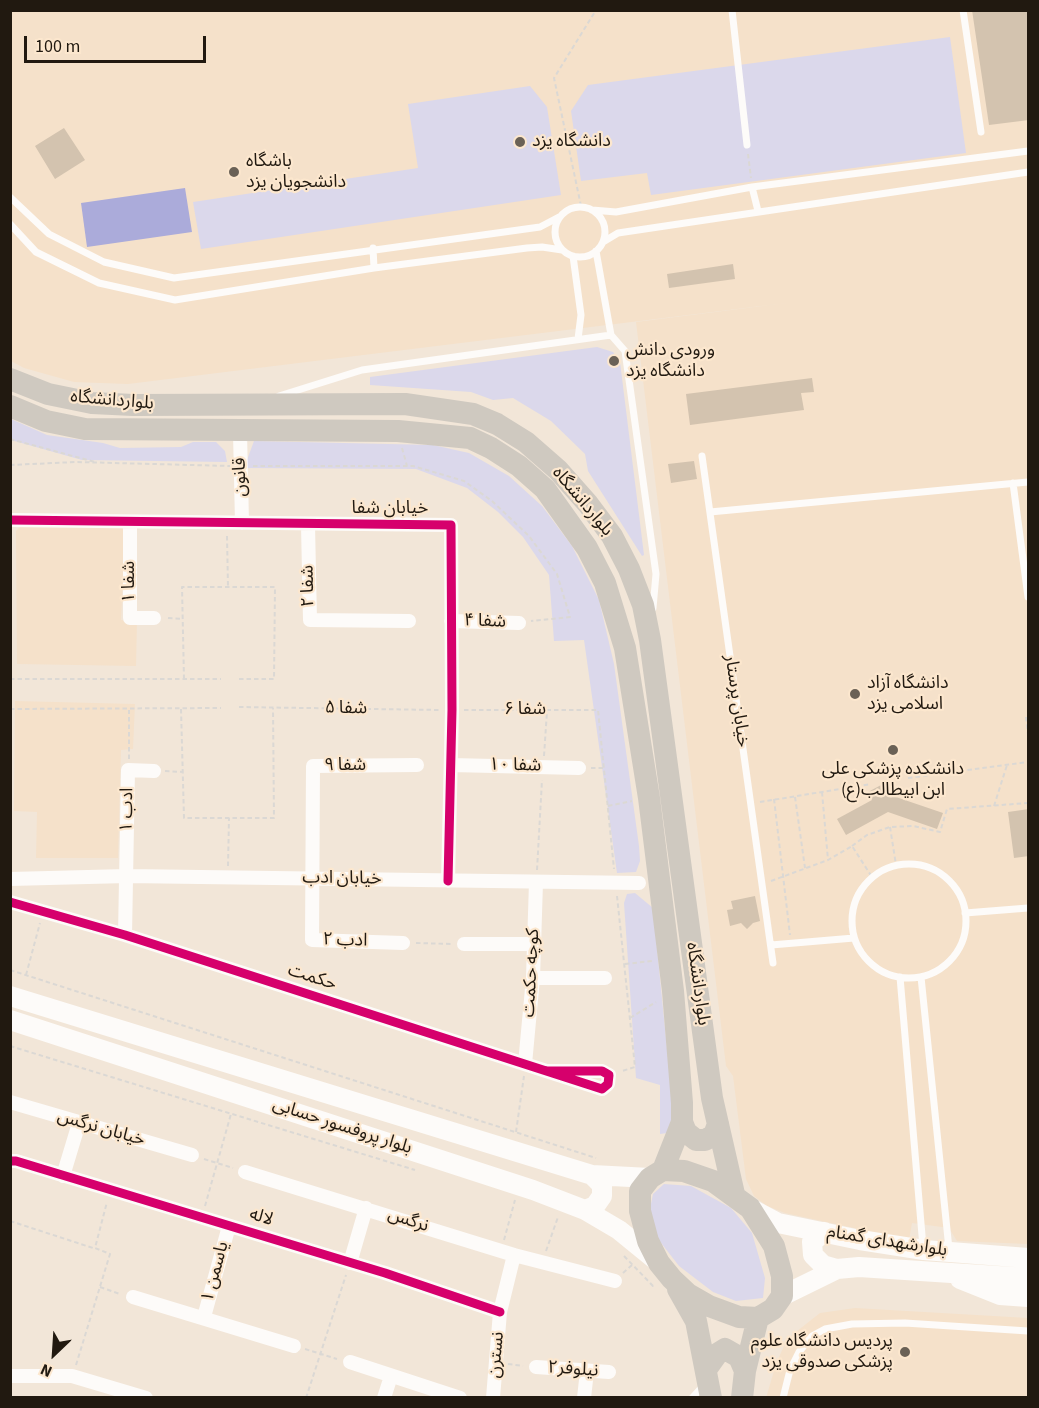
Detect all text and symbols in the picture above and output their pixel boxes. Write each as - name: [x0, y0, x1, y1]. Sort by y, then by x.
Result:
- scale bar: [27, 24, 208, 62]
- text: 100 m: [35, 34, 80, 59]
- place label: دانشگاه یزد: [532, 131, 611, 153]
- marker: دانشگاه یزد: [513, 135, 527, 149]
- place label: باشگاه دانشجویان یزد: [246, 151, 346, 194]
- marker: باشگاه دانشجویان یزد: [227, 165, 241, 179]
- place label: ورودی دانش دانشگاه یزد: [626, 340, 715, 382]
- marker: ورودی دانش دانشگاه یزد: [607, 354, 621, 368]
- street label: بلواردانشگاه: [69, 387, 155, 415]
- street label: قانون: [230, 457, 252, 497]
- street label: بلواردانشگاه: [547, 463, 617, 541]
- street label: خیابان شفا: [352, 498, 428, 520]
- street label: شفا ۱: [119, 561, 141, 603]
- street label: شفا ۲: [298, 565, 320, 607]
- street label: شفا ۴: [464, 610, 506, 634]
- street label: خیابان پرستار: [719, 653, 753, 749]
- place label: دانشگاه آزاد اسلامی یزد: [867, 673, 949, 716]
- marker: دانشگاه آزاد اسلامی یزد: [848, 687, 862, 701]
- street label: شفا ۵: [325, 698, 367, 720]
- street label: شفا ۶: [504, 699, 546, 721]
- marker: دانشکده پزشکی علی ابن ابیطالب(ع): [886, 743, 900, 757]
- street label: شفا ۹: [324, 755, 366, 777]
- street label: شفا ۱۰: [489, 755, 541, 777]
- place label: دانشکده پزشکی علی ابن ابیطالب(ع): [822, 759, 964, 802]
- street label: ادب ۱: [117, 787, 139, 833]
- street label: خیابان ادب: [302, 868, 382, 890]
- street label: کوچه حکمت: [519, 928, 545, 1018]
- street label: ادب ۲: [322, 929, 368, 953]
- street label: بلواردانشگاه: [680, 941, 714, 1027]
- street label: حکمت: [285, 960, 339, 996]
- street label: بلوار پروفسور حسابی: [270, 1094, 414, 1160]
- street label: خیابان نرگس: [55, 1106, 147, 1152]
- street label: لاله: [246, 1204, 276, 1232]
- street label: نرگس: [385, 1204, 431, 1238]
- street label: بلوارشهدای گمنام: [825, 1222, 949, 1262]
- street label: یاسمن ۱: [198, 1239, 234, 1305]
- north arrow: [24, 1324, 84, 1384]
- street label: نسترن: [484, 1331, 510, 1379]
- place label: پردیس دانشگاه علوم پزشکی صدوقی یزد: [751, 1331, 893, 1374]
- marker: پردیس دانشگاه علوم پزشکی صدوقی یزد: [898, 1345, 912, 1359]
- street label: نیلوفر۲: [547, 1357, 599, 1383]
- text: N: [37, 1358, 56, 1383]

